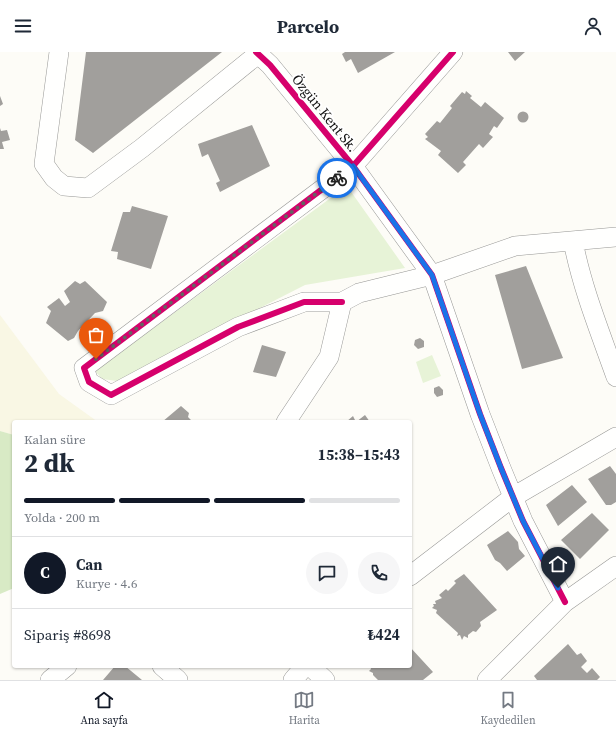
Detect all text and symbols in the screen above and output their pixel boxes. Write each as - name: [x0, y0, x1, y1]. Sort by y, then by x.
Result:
- text: Parcelo: [277, 14, 339, 39]
- icon: menu: [12, 15, 34, 37]
- icon: person: [582, 15, 604, 37]
- street label: Özgün Kent Sk.: [287, 70, 363, 156]
- courier: [317, 158, 357, 198]
- icon: bike: [326, 167, 348, 189]
- pin: [79, 318, 113, 359]
- icon: bag: [85, 324, 107, 346]
- text: Kalan süre: [24, 431, 86, 448]
- text: 15:38–15:43: [318, 444, 400, 465]
- text: 2 dk: [24, 445, 75, 481]
- text: Yolda · 200 m: [24, 509, 100, 526]
- pin: [541, 547, 575, 588]
- button: chat: [306, 552, 348, 594]
- button: phone: [358, 552, 400, 594]
- icon: home: [547, 553, 569, 575]
- text: Can: [76, 554, 103, 575]
- text: C: [40, 562, 50, 583]
- text: Kurye · 4.6: [76, 575, 138, 592]
- text: Sipariş #8698: [24, 624, 111, 645]
- text: ₺424: [367, 624, 400, 645]
- tab: Ana sayfa: [80, 689, 128, 728]
- tab: Harita: [289, 689, 320, 728]
- tab: Kaydedilen: [481, 689, 536, 728]

